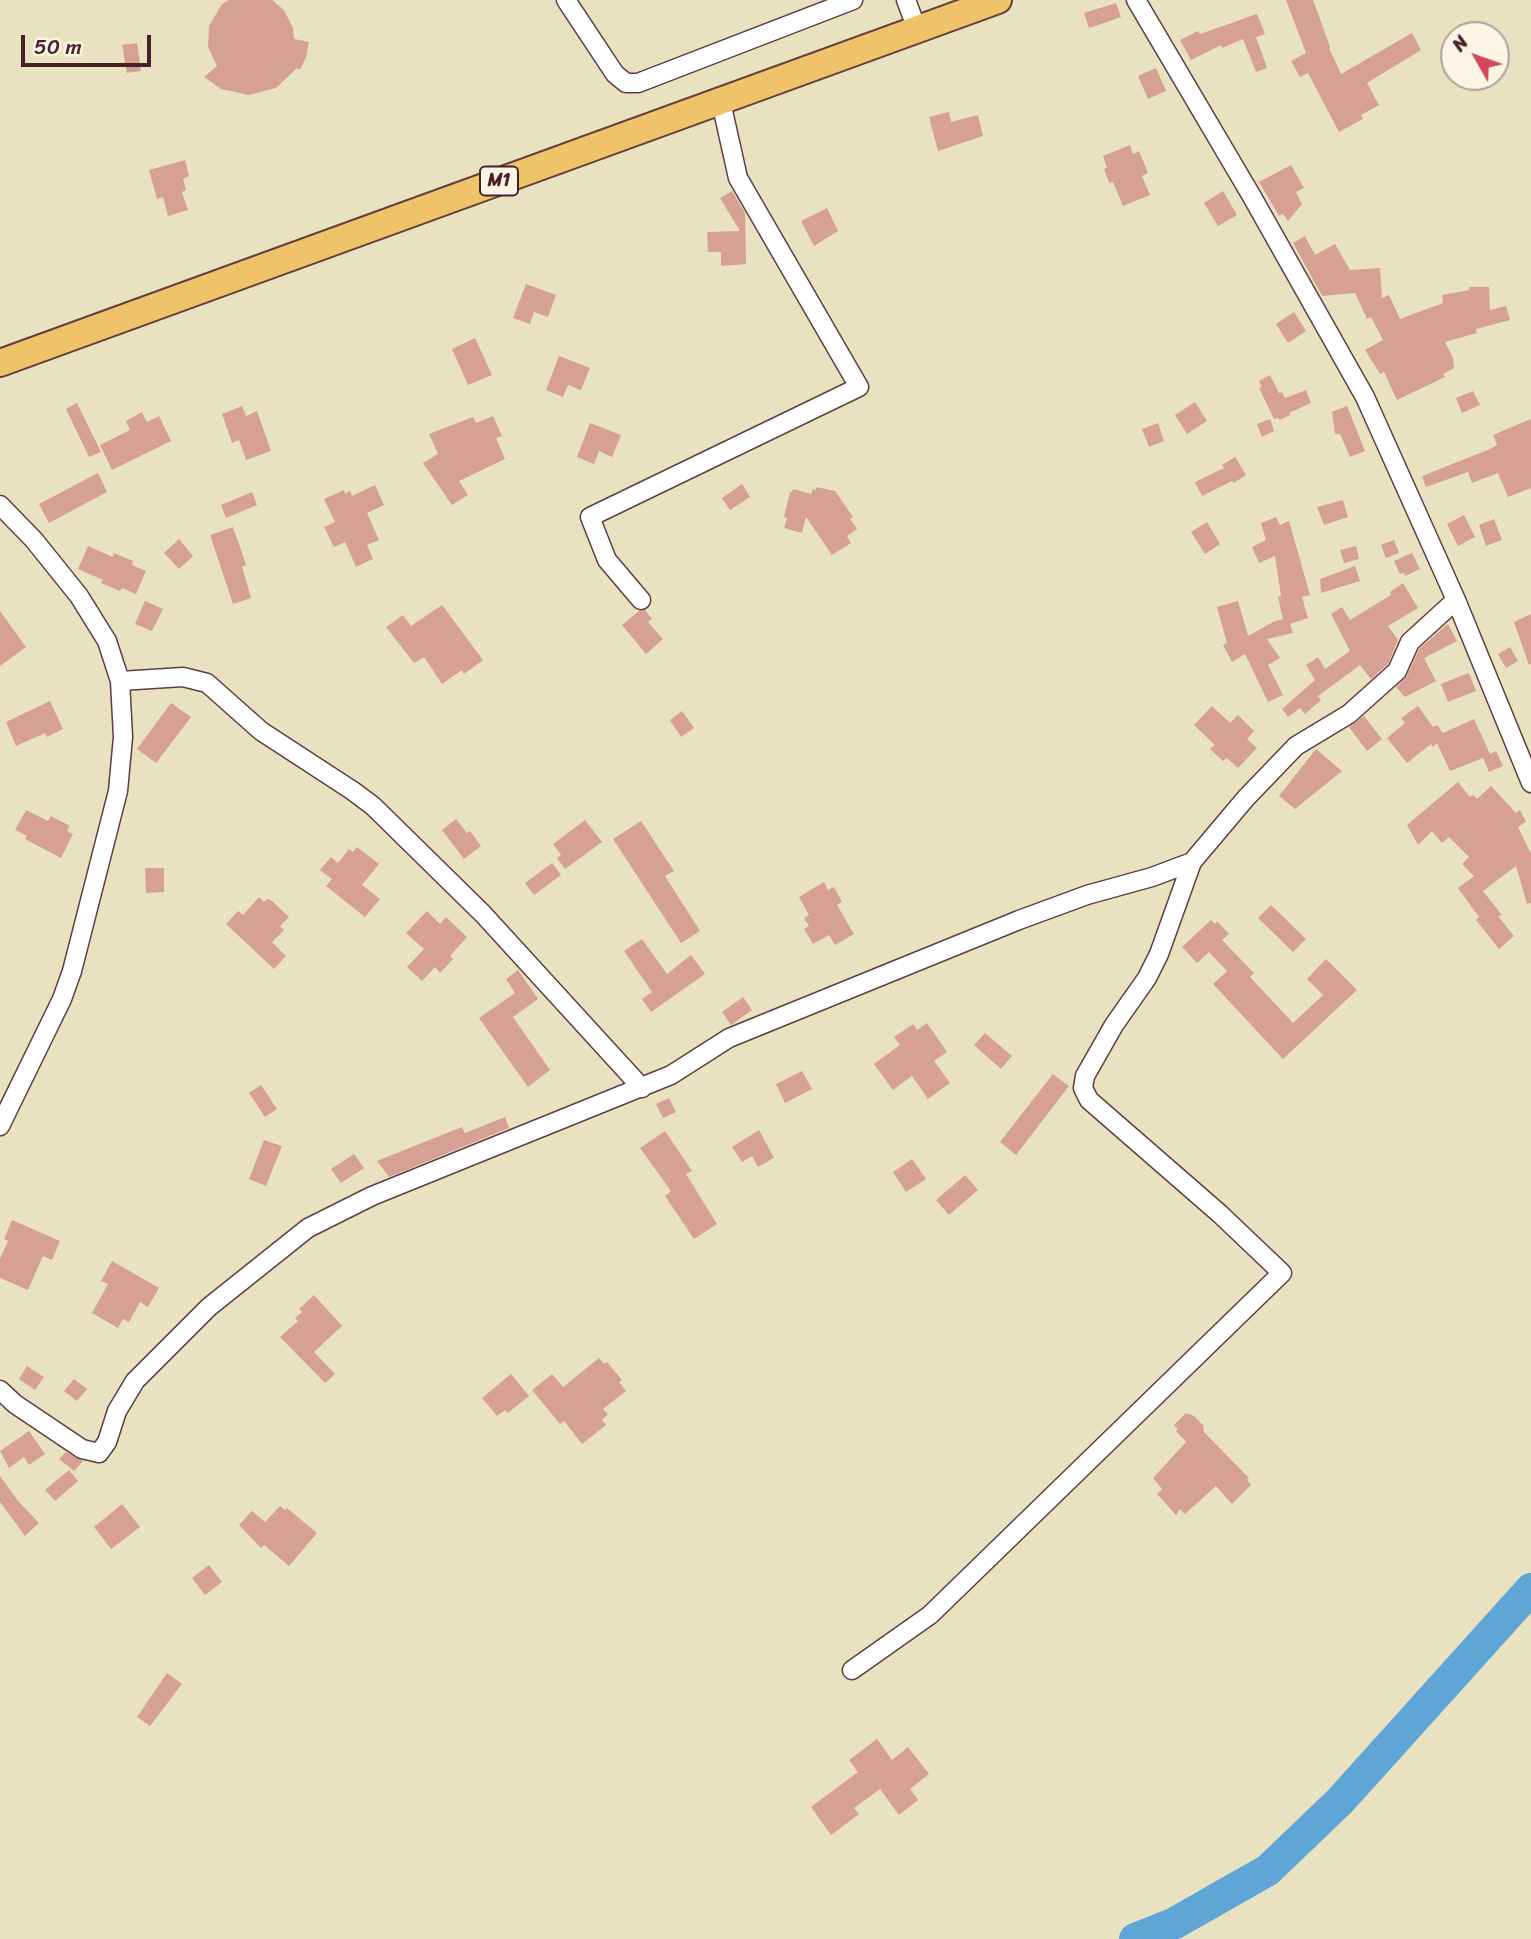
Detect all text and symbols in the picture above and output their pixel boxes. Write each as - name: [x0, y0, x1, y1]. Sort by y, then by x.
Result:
- scale bar: [24, 21, 154, 65]
- north arrow: [1440, 21, 1510, 91]
- text: 50 m: [34, 28, 82, 66]
- text: N: [1443, 28, 1477, 59]
- road number: M1: [480, 166, 518, 196]

